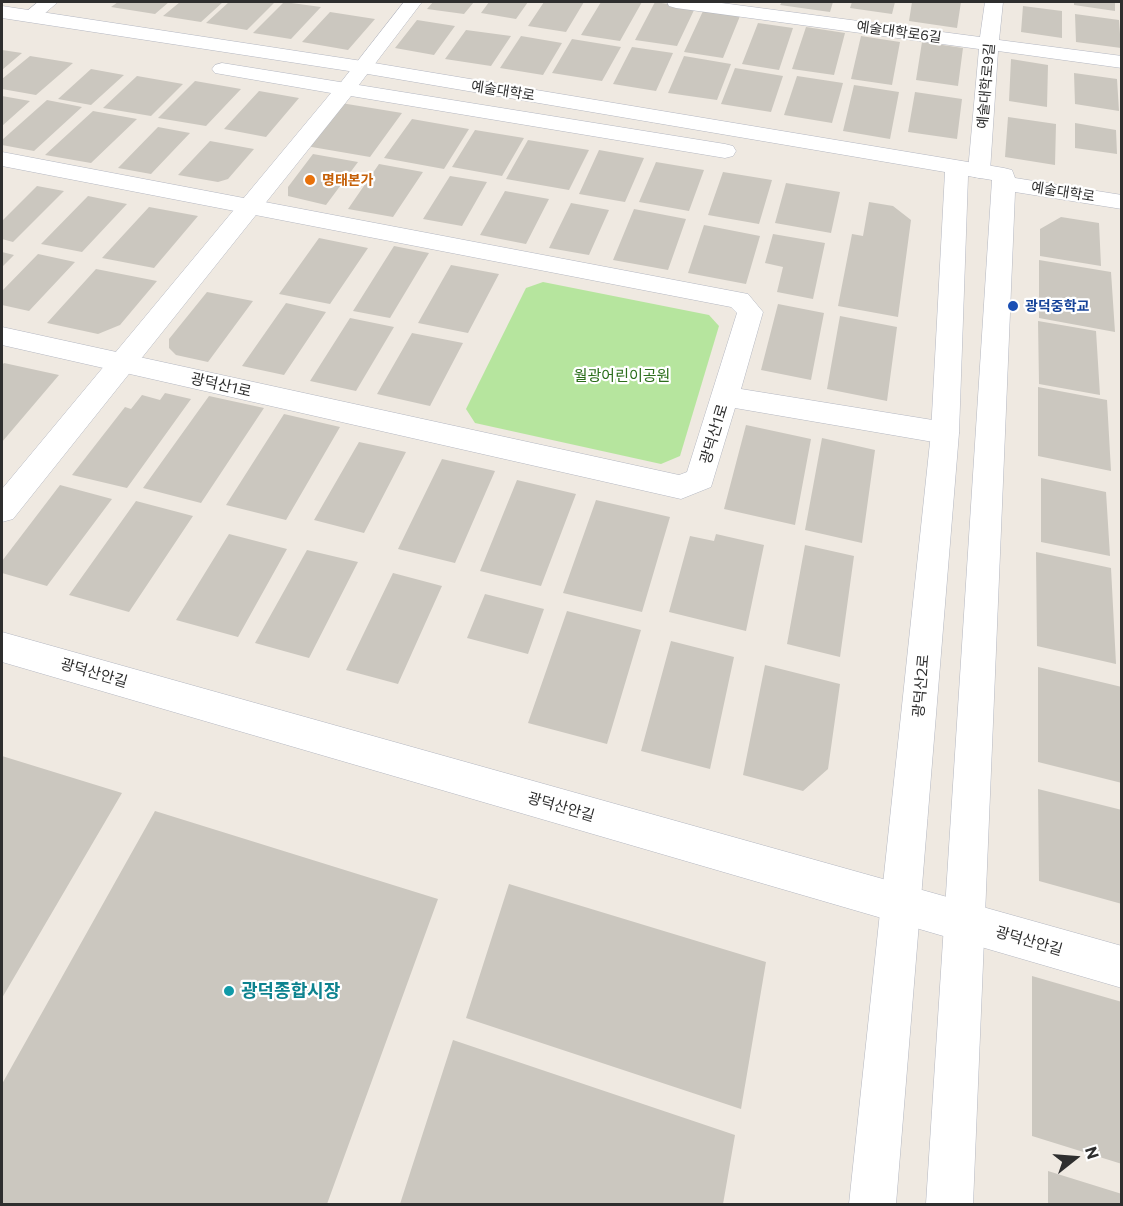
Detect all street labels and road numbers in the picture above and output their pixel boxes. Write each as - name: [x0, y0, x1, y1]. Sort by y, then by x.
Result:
- street label: 예술대학로6길: [855, 18, 943, 46]
- street label: 예술대학로9길: [974, 43, 998, 129]
- street label: 예술대학로: [470, 78, 536, 104]
- street label: 예술대학로: [1030, 179, 1096, 205]
- street label: 광덕산1로: [189, 369, 253, 401]
- street label: 광덕산1로: [696, 402, 732, 466]
- street label: 광덕산2로: [909, 654, 933, 718]
- street label: 광덕산안길: [58, 655, 130, 691]
- street label: 광덕산안길: [525, 789, 597, 825]
- street label: 광덕산안길: [993, 923, 1065, 959]

